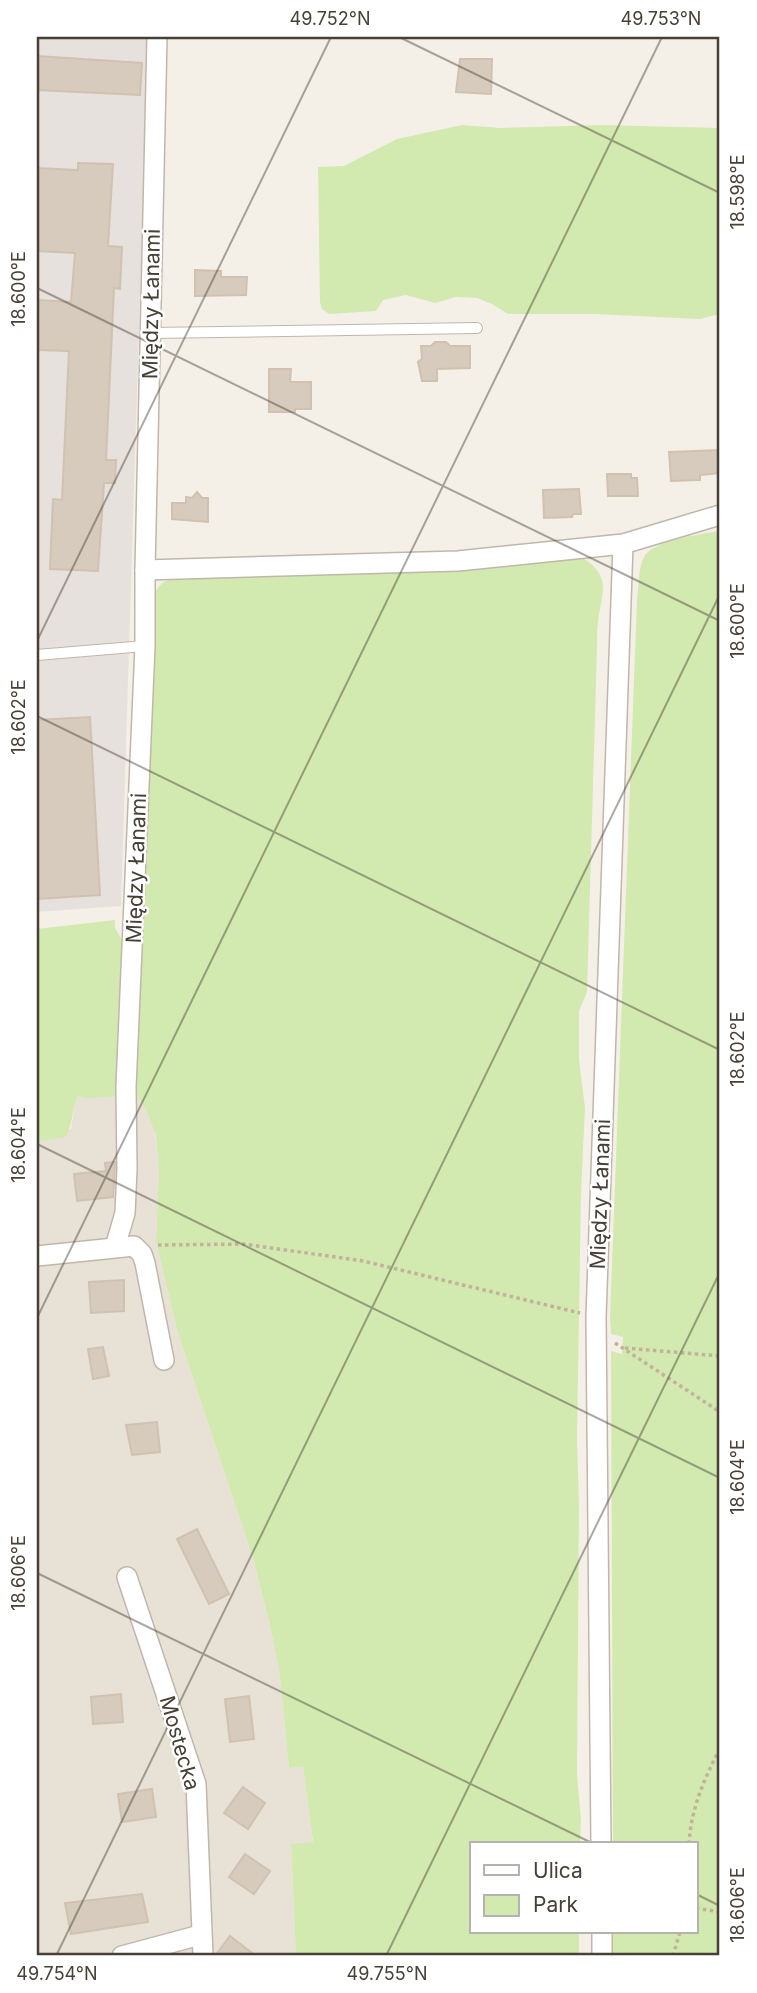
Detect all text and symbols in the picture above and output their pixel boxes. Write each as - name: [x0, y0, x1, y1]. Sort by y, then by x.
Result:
- text: 49.752°N: [290, 8, 370, 29]
- text: 49.753°N: [621, 8, 701, 29]
- text: 18.598°E: [727, 155, 748, 229]
- street label: Między Łanami: [137, 229, 165, 379]
- text: 18.600°E: [8, 251, 29, 327]
- text: 18.600°E: [727, 583, 748, 659]
- text: 18.602°E: [8, 679, 29, 755]
- street label: Między Łanami: [121, 792, 151, 944]
- text: 18.602°E: [727, 1011, 748, 1087]
- text: 18.604°E: [8, 1107, 29, 1183]
- street label: Między Łanami: [585, 1118, 615, 1270]
- text: 18.604°E: [727, 1439, 748, 1515]
- text: 18.606°E: [8, 1535, 29, 1611]
- street label: Mostecka: [155, 1693, 205, 1793]
- legend: [470, 1842, 698, 1934]
- text: Ulica: [533, 1858, 583, 1883]
- text: 18.606°E: [727, 1867, 748, 1943]
- text: Park: [533, 1892, 578, 1917]
- text: 49.754°N: [16, 1963, 98, 1984]
- text: 49.755°N: [347, 1963, 427, 1984]

